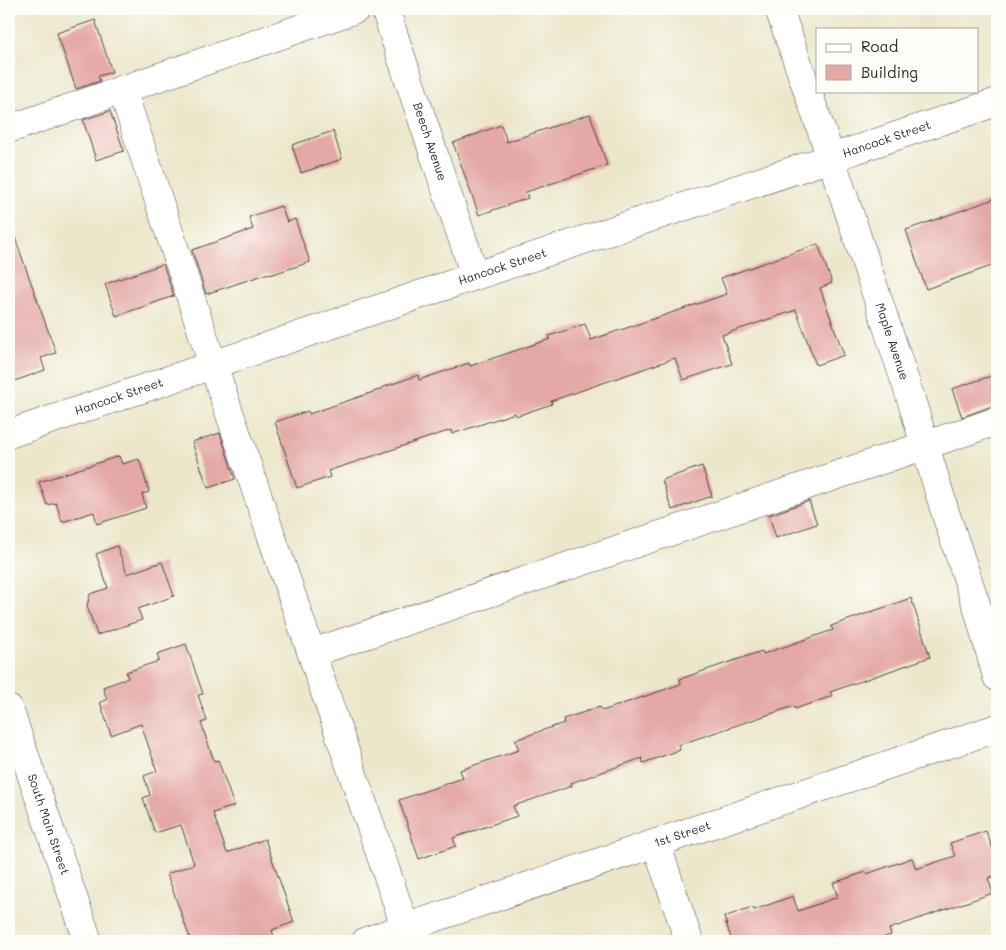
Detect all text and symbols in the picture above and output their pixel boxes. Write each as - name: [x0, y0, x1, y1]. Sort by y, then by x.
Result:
- legend: [816, 28, 978, 92]
- text: Road: [861, 36, 898, 56]
- text: Building: [861, 62, 918, 82]
- street label: Beech Avenue: [410, 100, 451, 183]
- street label: Hancock Street: [840, 116, 933, 161]
- street label: Hancock Street: [456, 244, 549, 288]
- street label: Maple Avenue: [873, 300, 913, 382]
- street label: Hancock Street: [72, 373, 165, 418]
- street label: South Main Street: [25, 771, 74, 877]
- street label: 1st Street: [652, 816, 712, 850]

